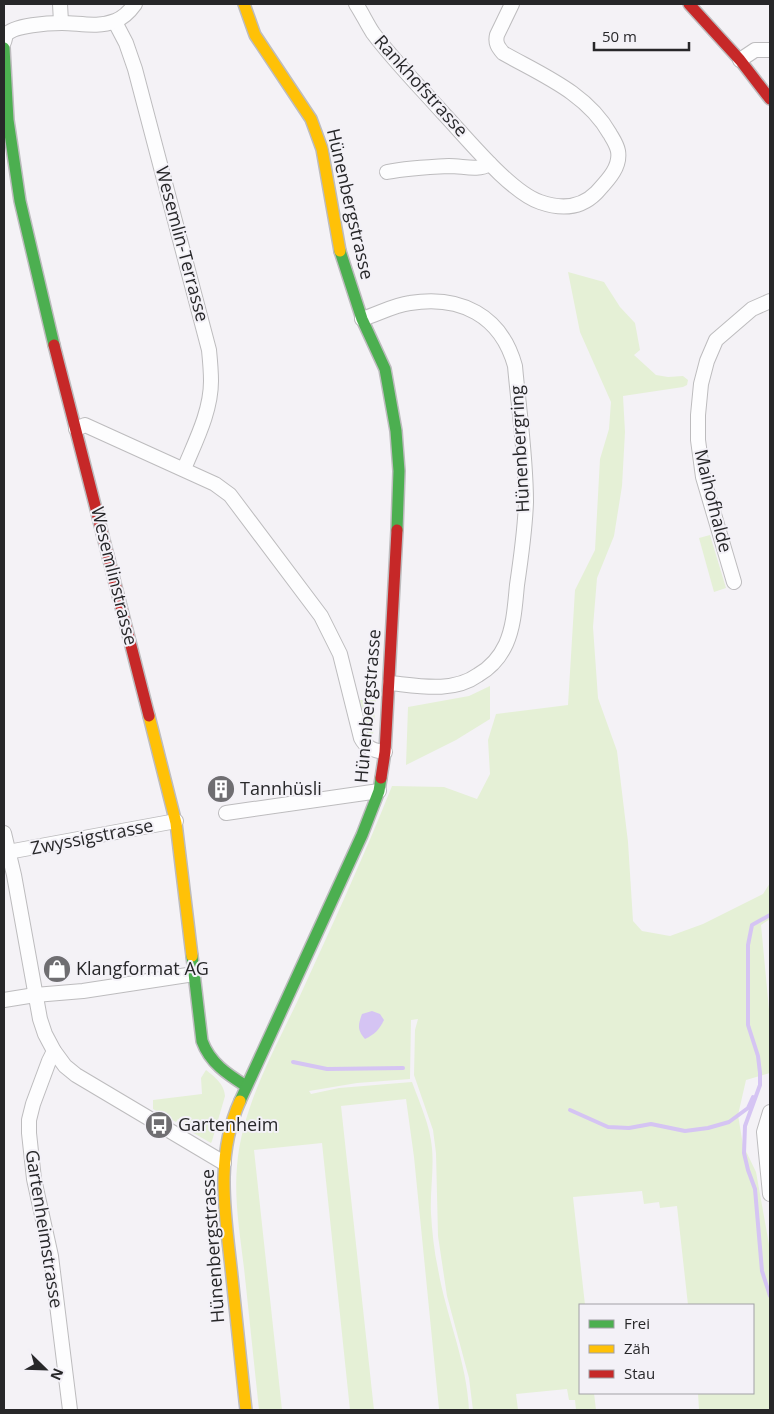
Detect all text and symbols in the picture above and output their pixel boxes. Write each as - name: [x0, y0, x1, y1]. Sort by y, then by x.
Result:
- scale bar: [594, 20, 689, 52]
- text: 50 m: [602, 26, 637, 46]
- street label: Rankhofstrasse: [370, 29, 474, 141]
- street label: Hünenbergstrasse: [322, 126, 380, 282]
- street label: Wesemlin-Terrasse: [151, 163, 215, 324]
- street label: Hünenbergring: [504, 385, 534, 513]
- street label: Maihofhalde: [690, 447, 738, 555]
- street label: Wesemlinstrasse: [86, 504, 144, 647]
- street label: Hünenbergstrasse: [348, 628, 386, 784]
- building icon: Tannhüsli: [206, 774, 236, 804]
- place label: Tannhüsli: [240, 776, 322, 800]
- street label: Zwyssigstrasse: [28, 812, 155, 860]
- shop icon: Klangformat AG: [42, 954, 72, 984]
- place label: Klangformat AG: [76, 956, 209, 980]
- bus stop icon: Gartenheim: [144, 1110, 174, 1140]
- place label: Gartenheim: [178, 1112, 278, 1136]
- street label: Gartenheimstrasse: [21, 1148, 69, 1310]
- street label: Hünenbergstrasse: [195, 1168, 229, 1324]
- legend: [579, 1304, 754, 1394]
- text: Frei: [624, 1313, 650, 1333]
- text: Zäh: [624, 1338, 650, 1358]
- north arrow: [20, 1344, 70, 1394]
- text: Stau: [624, 1363, 655, 1383]
- text: N: [46, 1365, 68, 1383]

